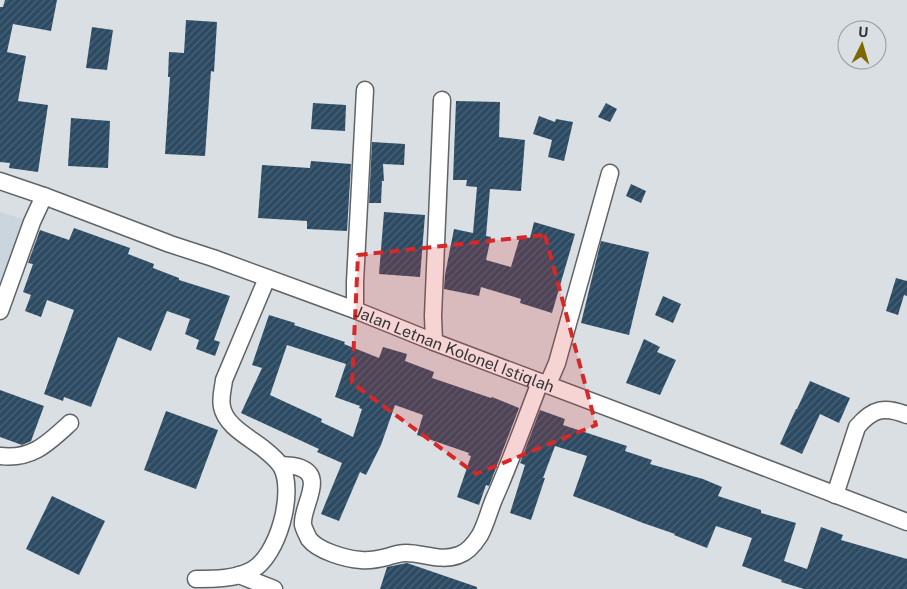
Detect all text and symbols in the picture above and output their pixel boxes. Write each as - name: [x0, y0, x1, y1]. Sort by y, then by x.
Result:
- north arrow: [837, 20, 887, 70]
- text: U: [857, 24, 869, 40]
- street label: Jalan Letnan Kolonel Istiqlah: [352, 302, 557, 396]

